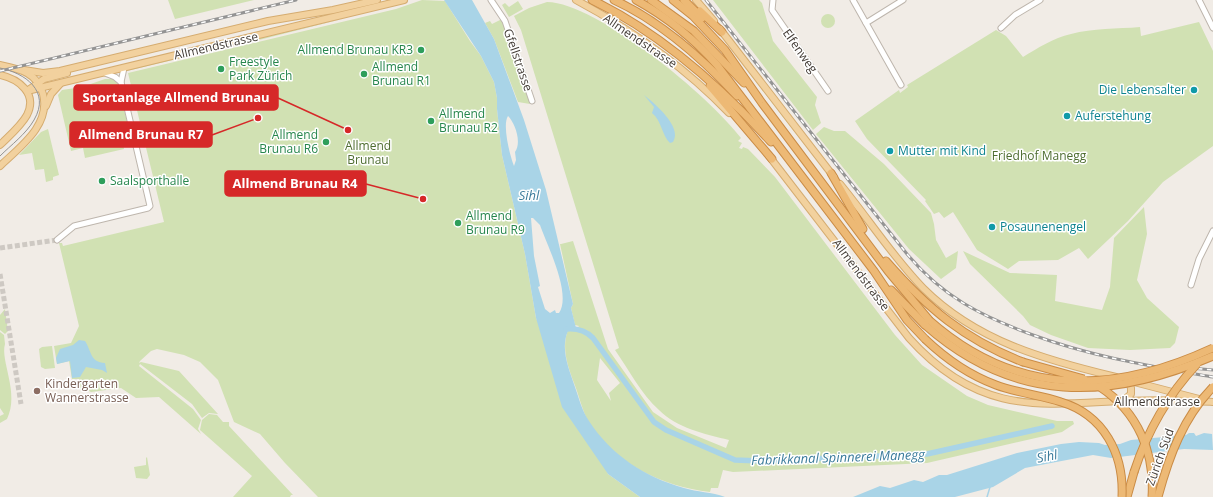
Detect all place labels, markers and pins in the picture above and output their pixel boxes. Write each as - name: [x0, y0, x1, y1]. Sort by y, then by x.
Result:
- place label: Allmend Brunau KR3: [298, 41, 413, 58]
- marker: Allmend Brunau KR3: [416, 45, 426, 55]
- place label: Freestyle Park Zürich: [229, 53, 292, 84]
- place label: Allmend Brunau R1: [372, 58, 431, 89]
- marker: Freestyle Park Zürich: [216, 64, 226, 74]
- marker: Allmend Brunau R1: [359, 69, 369, 79]
- place label: Die Lebensalter: [1099, 81, 1186, 98]
- callout: Sportanlage Allmend Brunau: [74, 85, 278, 110]
- marker: Die Lebensalter: [1189, 85, 1199, 95]
- place label: Allmend Brunau R2: [439, 105, 498, 136]
- place label: Auferstehung: [1075, 107, 1151, 124]
- marker: Auferstehung: [1062, 111, 1072, 121]
- marker: Allmend Brunau R2: [426, 116, 436, 126]
- callout: Allmend Brunau R7: [70, 122, 212, 147]
- place label: Allmend Brunau R6: [259, 126, 318, 157]
- marker: Allmend Brunau R6: [321, 137, 331, 147]
- place label: Mutter mit Kind: [898, 142, 986, 159]
- marker: Mutter mit Kind: [885, 146, 895, 156]
- callout: Allmend Brunau R4: [225, 171, 366, 196]
- place label: Saalsporthalle: [110, 172, 189, 189]
- marker: Saalsporthalle: [97, 176, 107, 186]
- place label: Allmend Brunau R9: [466, 207, 525, 238]
- marker: Allmend Brunau R9: [453, 218, 463, 228]
- place label: Posaunenengel: [1000, 218, 1086, 235]
- marker: Posaunenengel: [987, 222, 997, 232]
- place label: Kindergarten Wannerstrasse: [45, 375, 129, 406]
- marker: Kindergarten Wannerstrasse: [32, 386, 42, 396]

